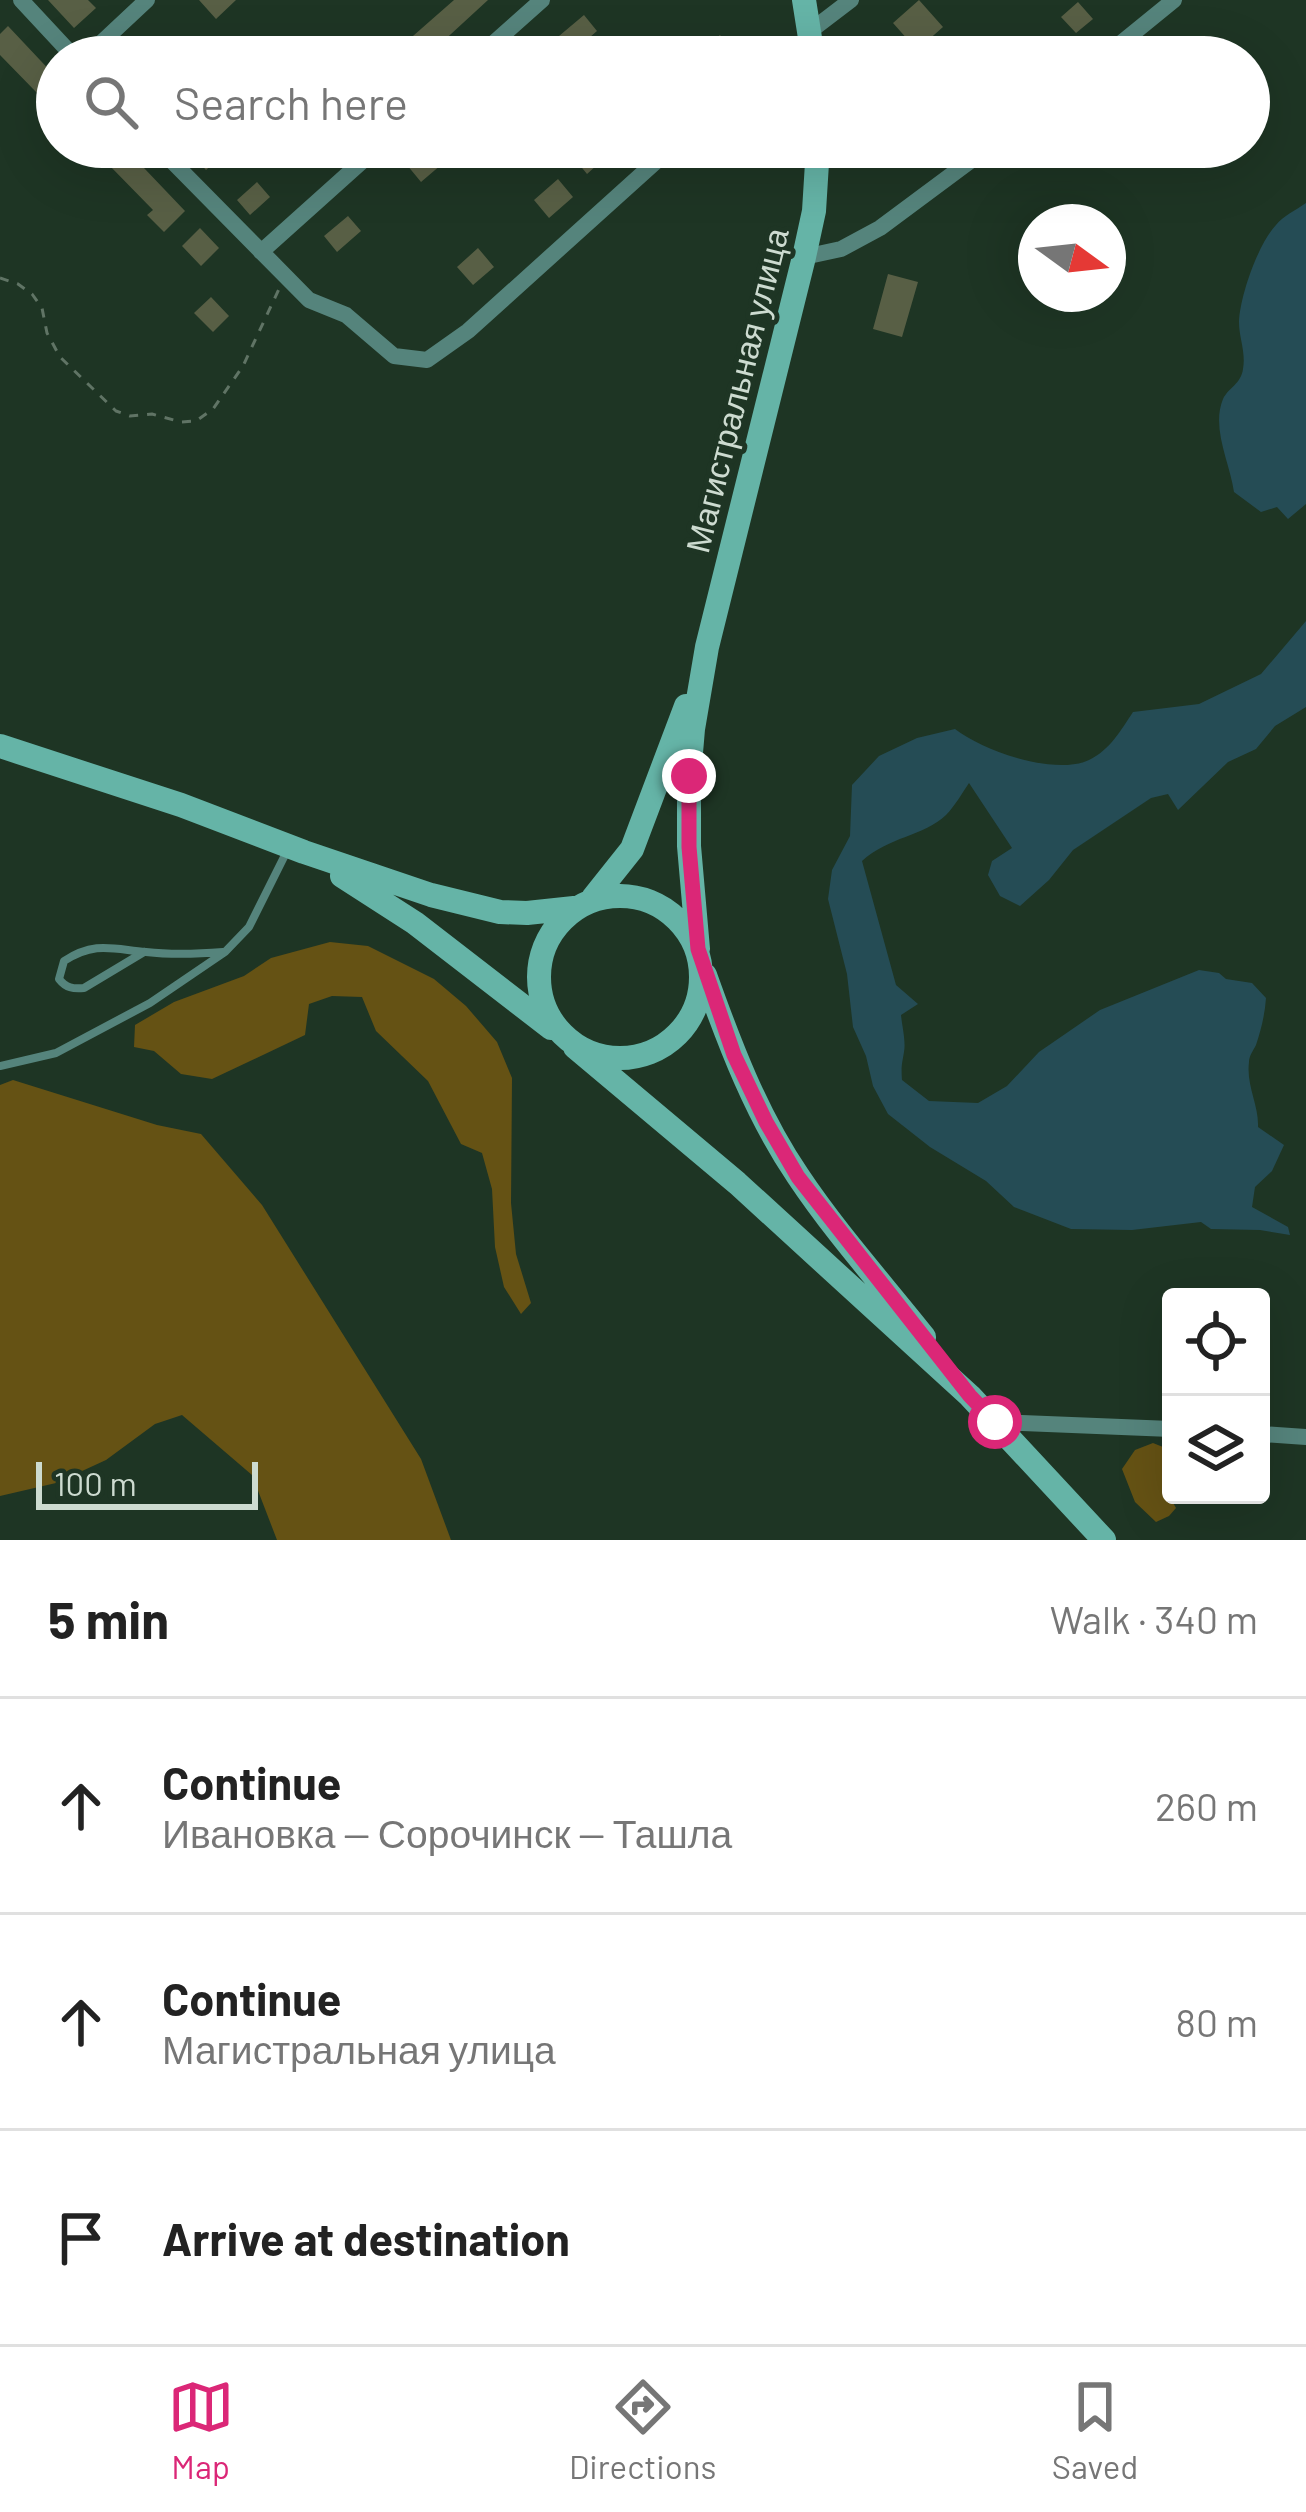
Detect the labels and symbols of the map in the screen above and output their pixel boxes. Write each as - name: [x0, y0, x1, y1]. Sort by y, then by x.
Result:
- north arrow: [1018, 204, 1126, 312]
- street label: Магистральная улица: [676, 223, 796, 556]
- route end: [662, 749, 716, 803]
- route start: [968, 1395, 1022, 1449]
- scale bar: [36, 1456, 258, 1509]

